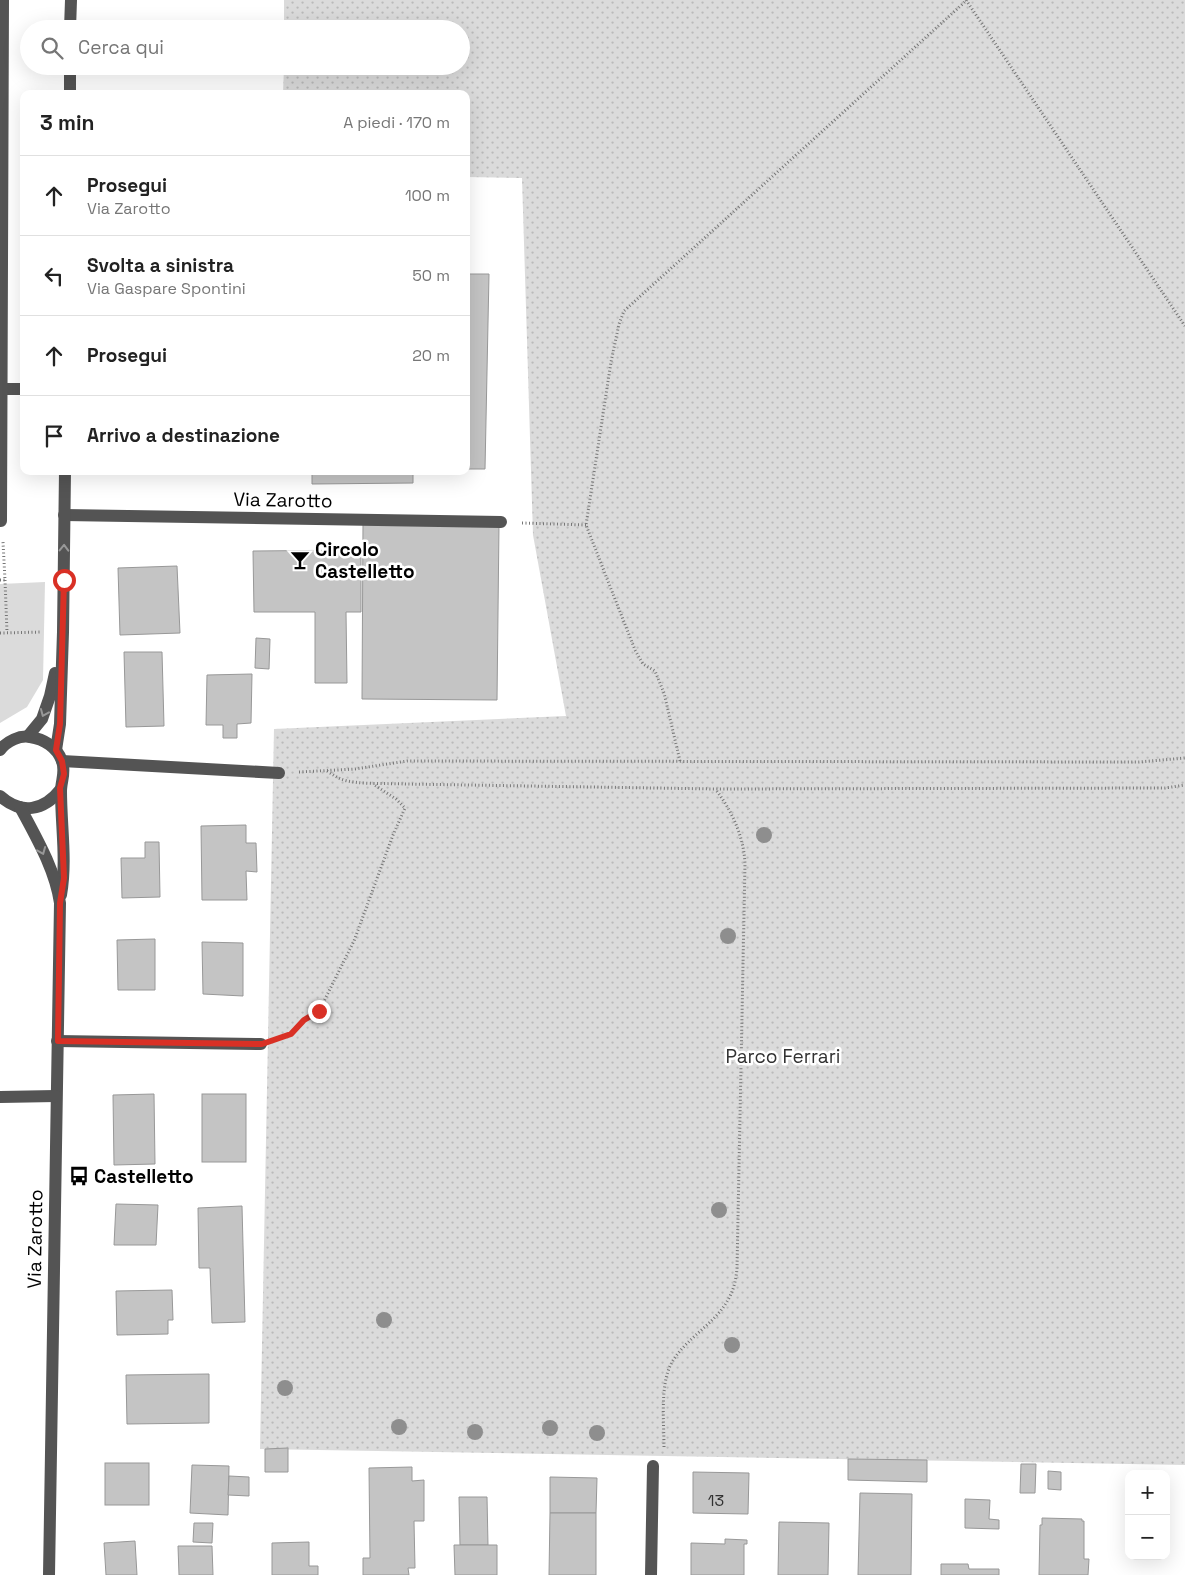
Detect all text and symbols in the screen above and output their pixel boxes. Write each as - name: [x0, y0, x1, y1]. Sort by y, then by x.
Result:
- search box: [20, 20, 470, 75]
- icon: search: [38, 34, 66, 62]
- text: Cerca qui: [78, 35, 164, 60]
- text: 3 min: [40, 109, 95, 136]
- text: A piedi · 170 m: [343, 112, 450, 133]
- text: Prosegui: [87, 173, 167, 198]
- icon: ahead: [40, 182, 68, 210]
- text: 100 m: [405, 185, 450, 206]
- text: Via Zarotto: [87, 198, 171, 219]
- text: Svolta a sinistra: [87, 253, 234, 278]
- icon: left: [40, 262, 68, 290]
- text: 50 m: [412, 265, 450, 286]
- text: Via Gaspare Spontini: [87, 278, 246, 299]
- icon: ahead: [40, 342, 68, 370]
- text: Prosegui: [87, 343, 167, 368]
- text: 20 m: [412, 345, 450, 366]
- icon: arrive: [40, 422, 68, 450]
- text: Arrivo a destinazione: [87, 423, 280, 448]
- street label: Via Zarotto: [233, 487, 333, 513]
- place label: Circolo Castelletto: [315, 537, 415, 584]
- one-way arrow: [59, 544, 69, 552]
- bar icon: Circolo Castelletto: [289, 549, 311, 571]
- route start: [53, 569, 76, 592]
- one-way arrow: [39, 708, 50, 717]
- one-way arrow: [36, 846, 46, 855]
- route end: [308, 1000, 331, 1023]
- park label: Parco Ferrari: [725, 1044, 841, 1069]
- place label: Castelletto: [94, 1164, 194, 1189]
- bus stop icon: Castelletto: [68, 1165, 90, 1187]
- street label: Via Zarotto: [22, 1189, 48, 1289]
- map controls: [1125, 1470, 1170, 1560]
- button: +: [1125, 1470, 1170, 1515]
- house number: 13: [708, 1490, 724, 1511]
- button: −: [1125, 1515, 1170, 1560]

